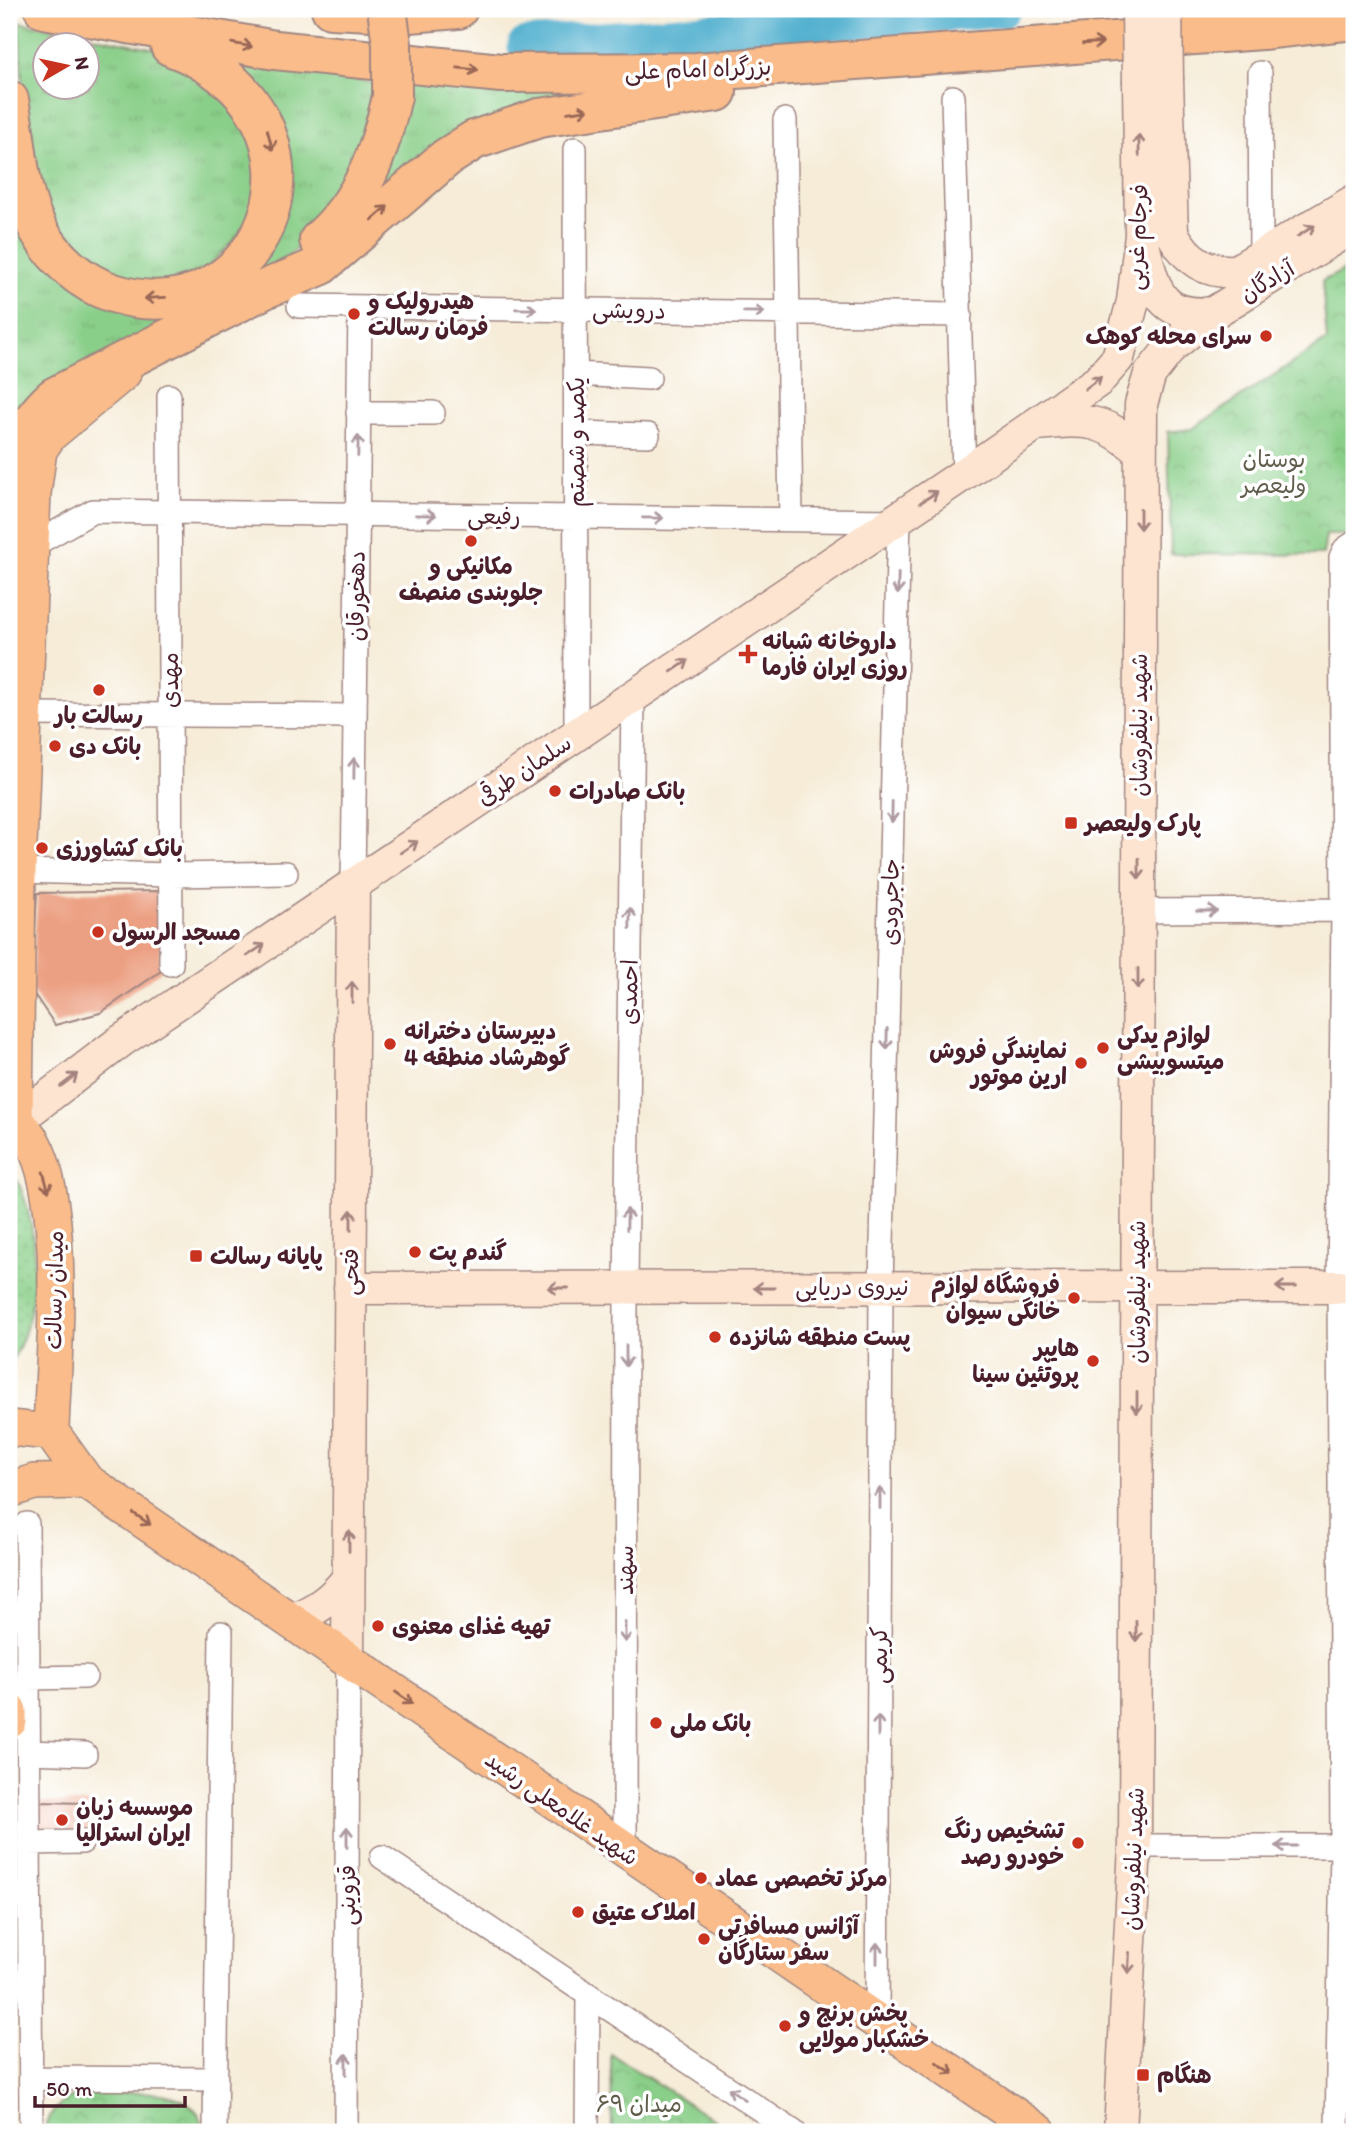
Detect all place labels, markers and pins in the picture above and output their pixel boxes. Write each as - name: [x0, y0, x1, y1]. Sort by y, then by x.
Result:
- place label: هیدرولیک و فرمان رسالت: [366, 287, 488, 341]
- marker: هیدرولیک و فرمان رسالت: [346, 306, 362, 322]
- place label: سرای محله کوهک: [1085, 322, 1252, 351]
- marker: سرای محله کوهک: [1258, 328, 1274, 344]
- marker: مکانیکی و جلوبندی منصف: [463, 533, 479, 549]
- place label: مکانیکی و جلوبندی منصف: [399, 552, 543, 607]
- place label: داروخانه شبانه روزی ایران فارما: [762, 627, 908, 682]
- marker: داروخانه شبانه روزی ایران فارما: [740, 646, 756, 662]
- marker: رسالت بار: [91, 682, 107, 698]
- place label: رسالت بار: [53, 701, 143, 729]
- place label: بانک دی: [69, 732, 141, 760]
- marker: بانک دی: [47, 738, 63, 754]
- place label: بانک صادرات: [569, 777, 685, 805]
- marker: بانک صادرات: [547, 783, 563, 799]
- place label: پارک ولیعصر: [1083, 809, 1202, 838]
- marker: پارک ولیعصر: [1063, 815, 1079, 831]
- place label: بانک کشاورزی: [56, 834, 183, 863]
- marker: بانک کشاورزی: [34, 840, 50, 856]
- place label: مسجد الرسول: [112, 918, 241, 947]
- marker: مسجد الرسول: [90, 924, 106, 940]
- place label: دبیرستان دخترانه گوهرشاد منطقه 4: [404, 1017, 571, 1072]
- place label: لوازم یدکی میتسوبیشی: [1117, 1021, 1224, 1076]
- marker: دبیرستان دخترانه گوهرشاد منطقه 4: [382, 1036, 398, 1052]
- place label: نمایندگی فروش ارین موتور: [929, 1036, 1067, 1091]
- marker: لوازم یدکی میتسوبیشی: [1095, 1040, 1111, 1056]
- marker: نمایندگی فروش ارین موتور: [1073, 1055, 1089, 1071]
- place label: گندم پت: [429, 1238, 507, 1270]
- place label: پایانه رسالت: [210, 1242, 323, 1271]
- marker: گندم پت: [407, 1244, 423, 1260]
- marker: پایانه رسالت: [188, 1248, 204, 1264]
- place label: فروشگاه لوازم خانگی سیوان: [931, 1271, 1060, 1326]
- marker: فروشگاه لوازم خانگی سیوان: [1066, 1290, 1082, 1306]
- place label: پست منطقه شانزده: [729, 1323, 911, 1352]
- marker: پست منطقه شانزده: [707, 1329, 723, 1345]
- place label: هایپر پروتئین سینا: [972, 1334, 1079, 1389]
- marker: هایپر پروتئین سینا: [1085, 1353, 1101, 1369]
- place label: تهیه غذای معنوی: [392, 1612, 551, 1641]
- marker: تهیه غذای معنوی: [370, 1618, 386, 1634]
- place label: بانک ملی: [670, 1709, 751, 1738]
- marker: بانک ملی: [648, 1715, 664, 1731]
- place label: موسسه زبان ایران استرالیا: [76, 1793, 193, 1847]
- marker: موسسه زبان ایران استرالیا: [54, 1812, 70, 1828]
- place label: تشخیص رنگ خودرو رصد: [944, 1816, 1065, 1871]
- marker: تشخیص رنگ خودرو رصد: [1070, 1835, 1086, 1851]
- place label: مرکز تخصصی عماد: [715, 1864, 888, 1893]
- marker: مرکز تخصصی عماد: [693, 1870, 709, 1886]
- place label: املاک عتیق: [592, 1898, 696, 1926]
- marker: املاک عتیق: [570, 1904, 586, 1920]
- place label: آژانس مسافرتی سفر ستارگان: [718, 1912, 861, 1966]
- marker: آژانس مسافرتی سفر ستارگان: [696, 1931, 712, 1947]
- place label: پخش برنج و خشکبار مولایی: [797, 1999, 929, 2054]
- marker: پخش برنج و خشکبار مولایی: [777, 2018, 793, 2034]
- place label: هنگام: [1157, 2061, 1212, 2093]
- marker: هنگام: [1135, 2067, 1151, 2083]

